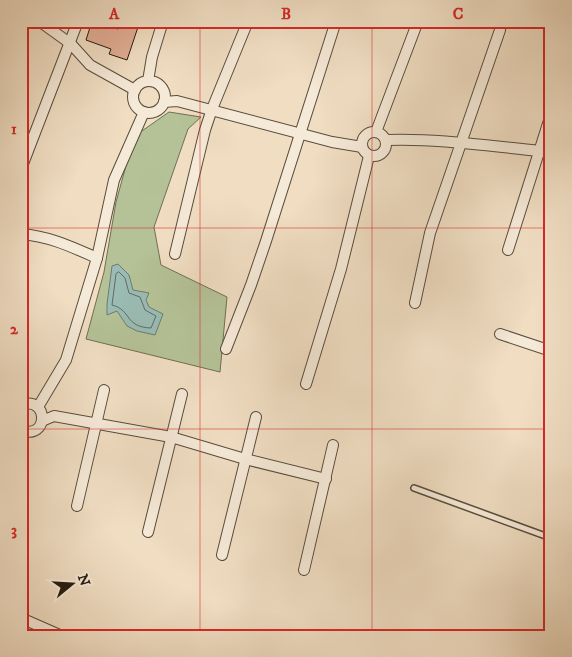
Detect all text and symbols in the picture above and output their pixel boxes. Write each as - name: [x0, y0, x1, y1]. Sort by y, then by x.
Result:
- text: A: [108, 4, 120, 24]
- text: B: [281, 4, 291, 24]
- text: C: [453, 4, 463, 24]
- text: 1: [11, 119, 17, 139]
- text: 2: [10, 319, 19, 339]
- text: 3: [11, 520, 17, 540]
- north arrow: [48, 560, 98, 610]
- text: N: [73, 572, 94, 589]

